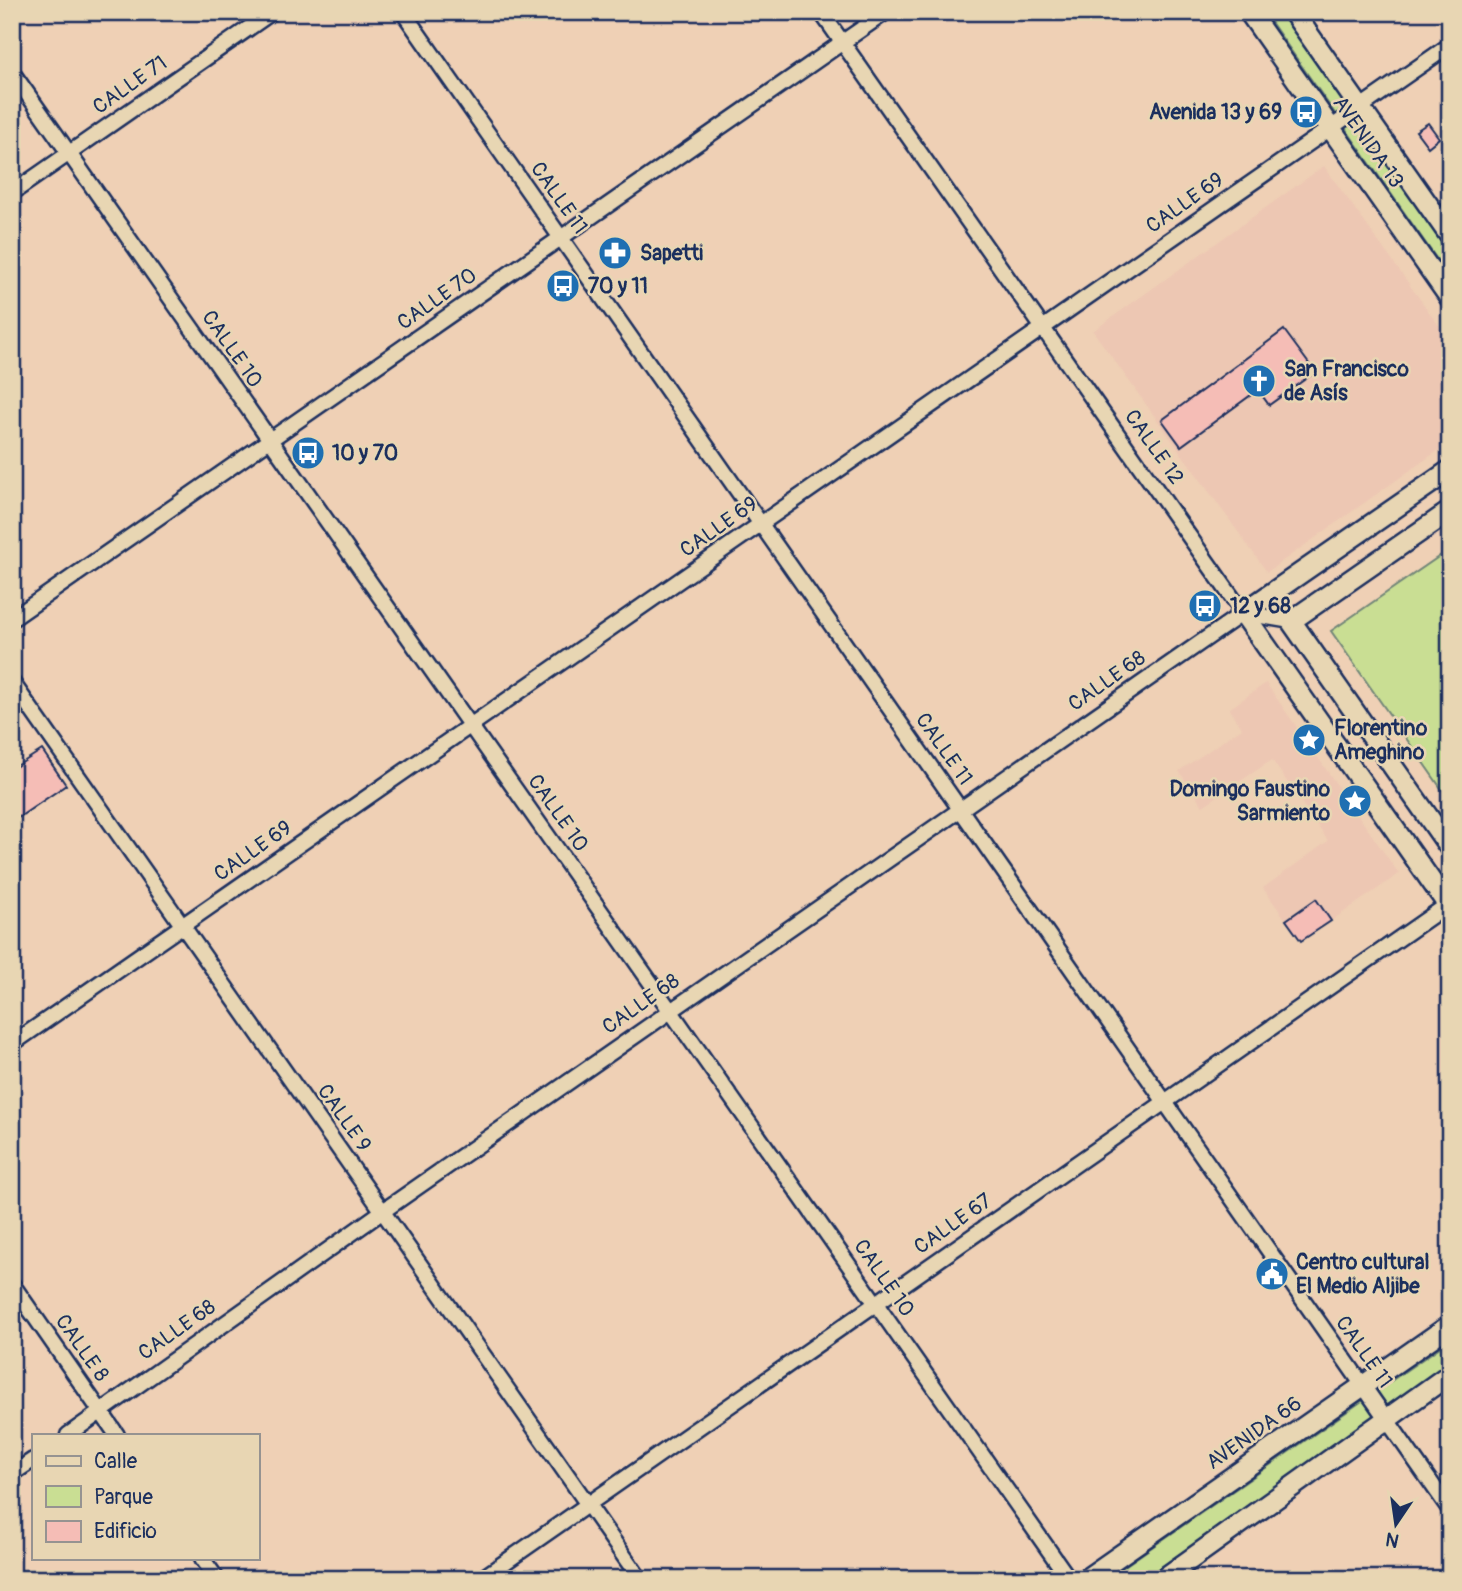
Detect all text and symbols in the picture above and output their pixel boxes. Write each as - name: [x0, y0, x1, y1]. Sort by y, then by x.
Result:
- street label: CALLE 71: [87, 50, 173, 120]
- street label: AVENIDA 13: [1326, 91, 1410, 193]
- bus stop icon: Avenida 13 y 69: [1287, 93, 1325, 131]
- place label: Avenida 13 y 69: [1149, 99, 1282, 126]
- street label: CALLE 11: [524, 157, 594, 239]
- street label: CALLE 69: [1141, 166, 1229, 240]
- pharmacy icon: Sapetti: [596, 234, 634, 272]
- place label: Sapetti: [640, 240, 703, 267]
- street label: CALLE 70: [392, 262, 482, 336]
- bus stop icon: 70 y 11: [544, 267, 582, 305]
- place label: 70 y 11: [588, 273, 648, 300]
- street label: CALLE 10: [196, 305, 268, 393]
- place label: San Francisco de Asís: [1284, 356, 1409, 407]
- church icon: San Francisco de Asís: [1240, 362, 1278, 400]
- street label: CALLE 12: [1118, 404, 1190, 490]
- bus stop icon: 10 y 70: [289, 434, 327, 472]
- place label: 10 y 70: [332, 440, 398, 467]
- street label: CALLE 69: [675, 490, 763, 564]
- bus stop icon: 12 y 68: [1186, 587, 1224, 625]
- place label: 12 y 68: [1230, 593, 1291, 620]
- street label: CALLE 68: [1063, 645, 1151, 717]
- street label: CALLE 11: [909, 708, 979, 790]
- place label: Florentino Ameghino: [1334, 715, 1428, 766]
- place icon: Florentino Ameghino: [1290, 721, 1328, 759]
- street label: CALLE 10: [522, 769, 594, 857]
- place label: Domingo Faustino Sarmiento: [1169, 776, 1331, 827]
- place icon: Domingo Faustino Sarmiento: [1336, 782, 1374, 820]
- street label: CALLE 69: [209, 814, 297, 888]
- street label: CALLE 68: [597, 968, 685, 1040]
- street label: CALLE 9: [311, 1079, 377, 1157]
- street label: CALLE 67: [909, 1187, 997, 1261]
- street label: CALLE 10: [848, 1234, 920, 1322]
- place label: Centro cultural El Medio Aljibe: [1296, 1249, 1429, 1300]
- public building icon: Centro cultural El Medio Aljibe: [1253, 1255, 1291, 1293]
- street label: CALLE 68: [133, 1294, 221, 1366]
- street label: CALLE 8: [49, 1309, 115, 1387]
- street label: CALLE 11: [1329, 1311, 1399, 1393]
- street label: AVENIDA 66: [1201, 1390, 1307, 1476]
- legend: [32, 1434, 259, 1560]
- text: Calle: [94, 1448, 138, 1475]
- text: Parque: [94, 1484, 153, 1511]
- north arrow: [1360, 1490, 1430, 1560]
- text: Edificio: [94, 1518, 157, 1545]
- text: N: [1383, 1526, 1401, 1553]

